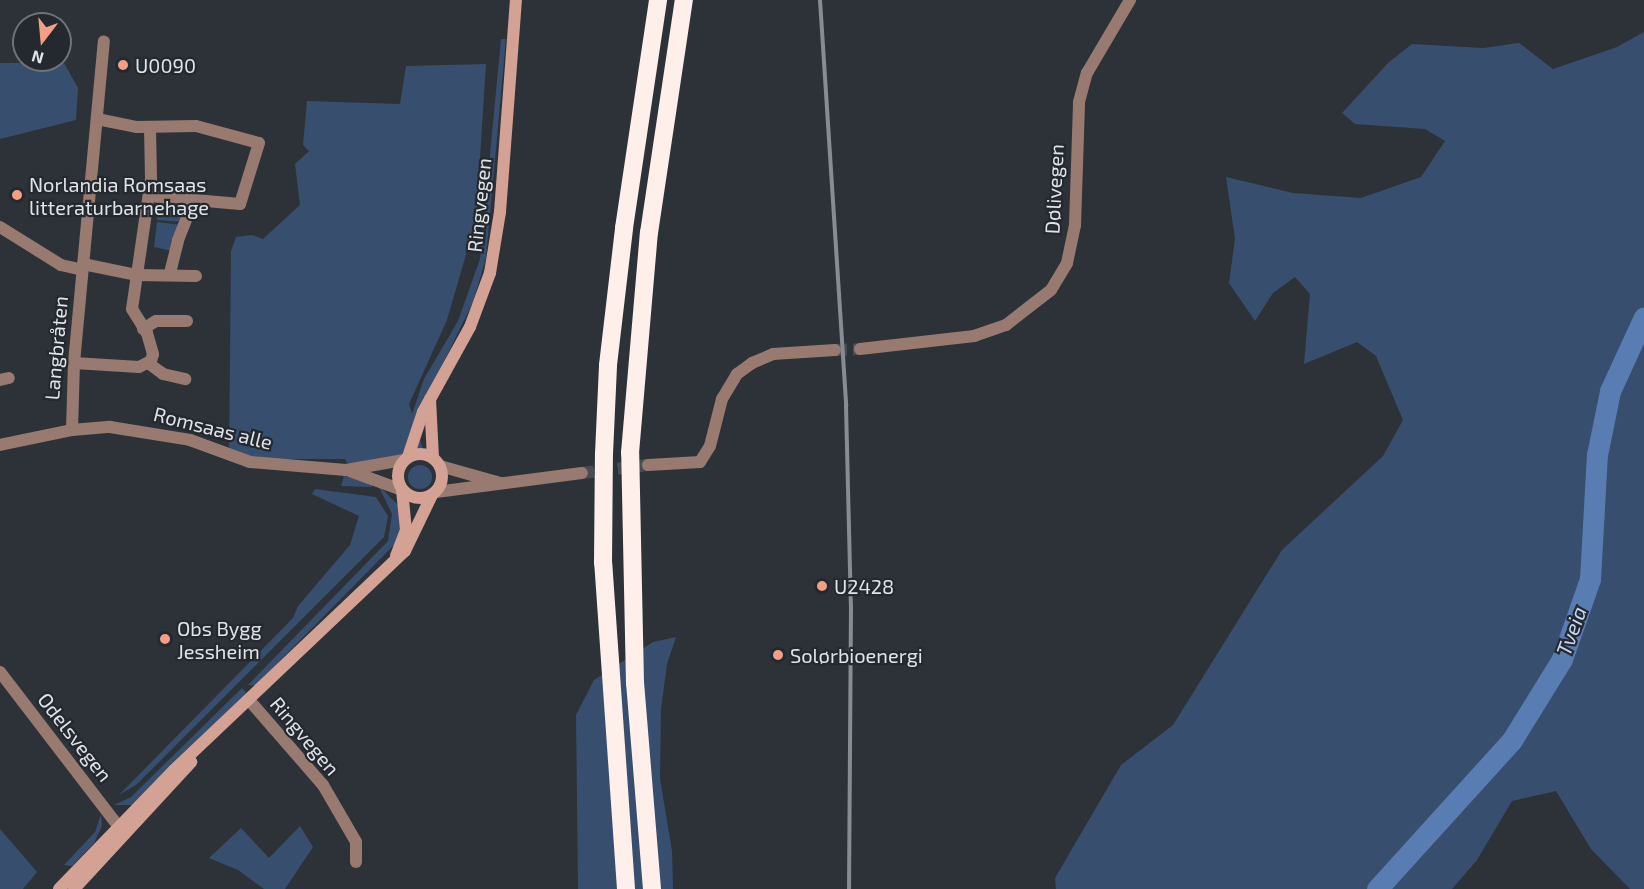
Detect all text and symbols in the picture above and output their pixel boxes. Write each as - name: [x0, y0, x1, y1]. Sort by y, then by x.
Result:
- north arrow: [12, 12, 72, 72]
- text: N: [29, 47, 46, 69]
- place label: U0090: [135, 53, 196, 77]
- marker: U0090: [116, 58, 130, 72]
- street label: Dølivegen: [1040, 143, 1068, 235]
- street label: Ringvegen: [462, 157, 496, 253]
- place label: Norlandia Romsaas litteraturbarnehage: [29, 172, 209, 219]
- marker: Norlandia Romsaas litteraturbarnehage: [10, 188, 24, 202]
- street label: Langbråten: [39, 295, 73, 401]
- street label: Romsaas alle: [151, 402, 275, 454]
- place label: U2428: [834, 574, 894, 598]
- marker: U2428: [815, 579, 829, 593]
- water label: Tveia: [1551, 603, 1591, 659]
- place label: Obs Bygg Jessheim: [177, 616, 262, 663]
- marker: Obs Bygg Jessheim: [158, 632, 172, 646]
- place label: Solørbioenergi: [790, 643, 923, 667]
- marker: Solørbioenergi: [771, 648, 785, 662]
- street label: Odelsvegen: [33, 688, 117, 786]
- street label: Ringvegen: [265, 692, 345, 780]

